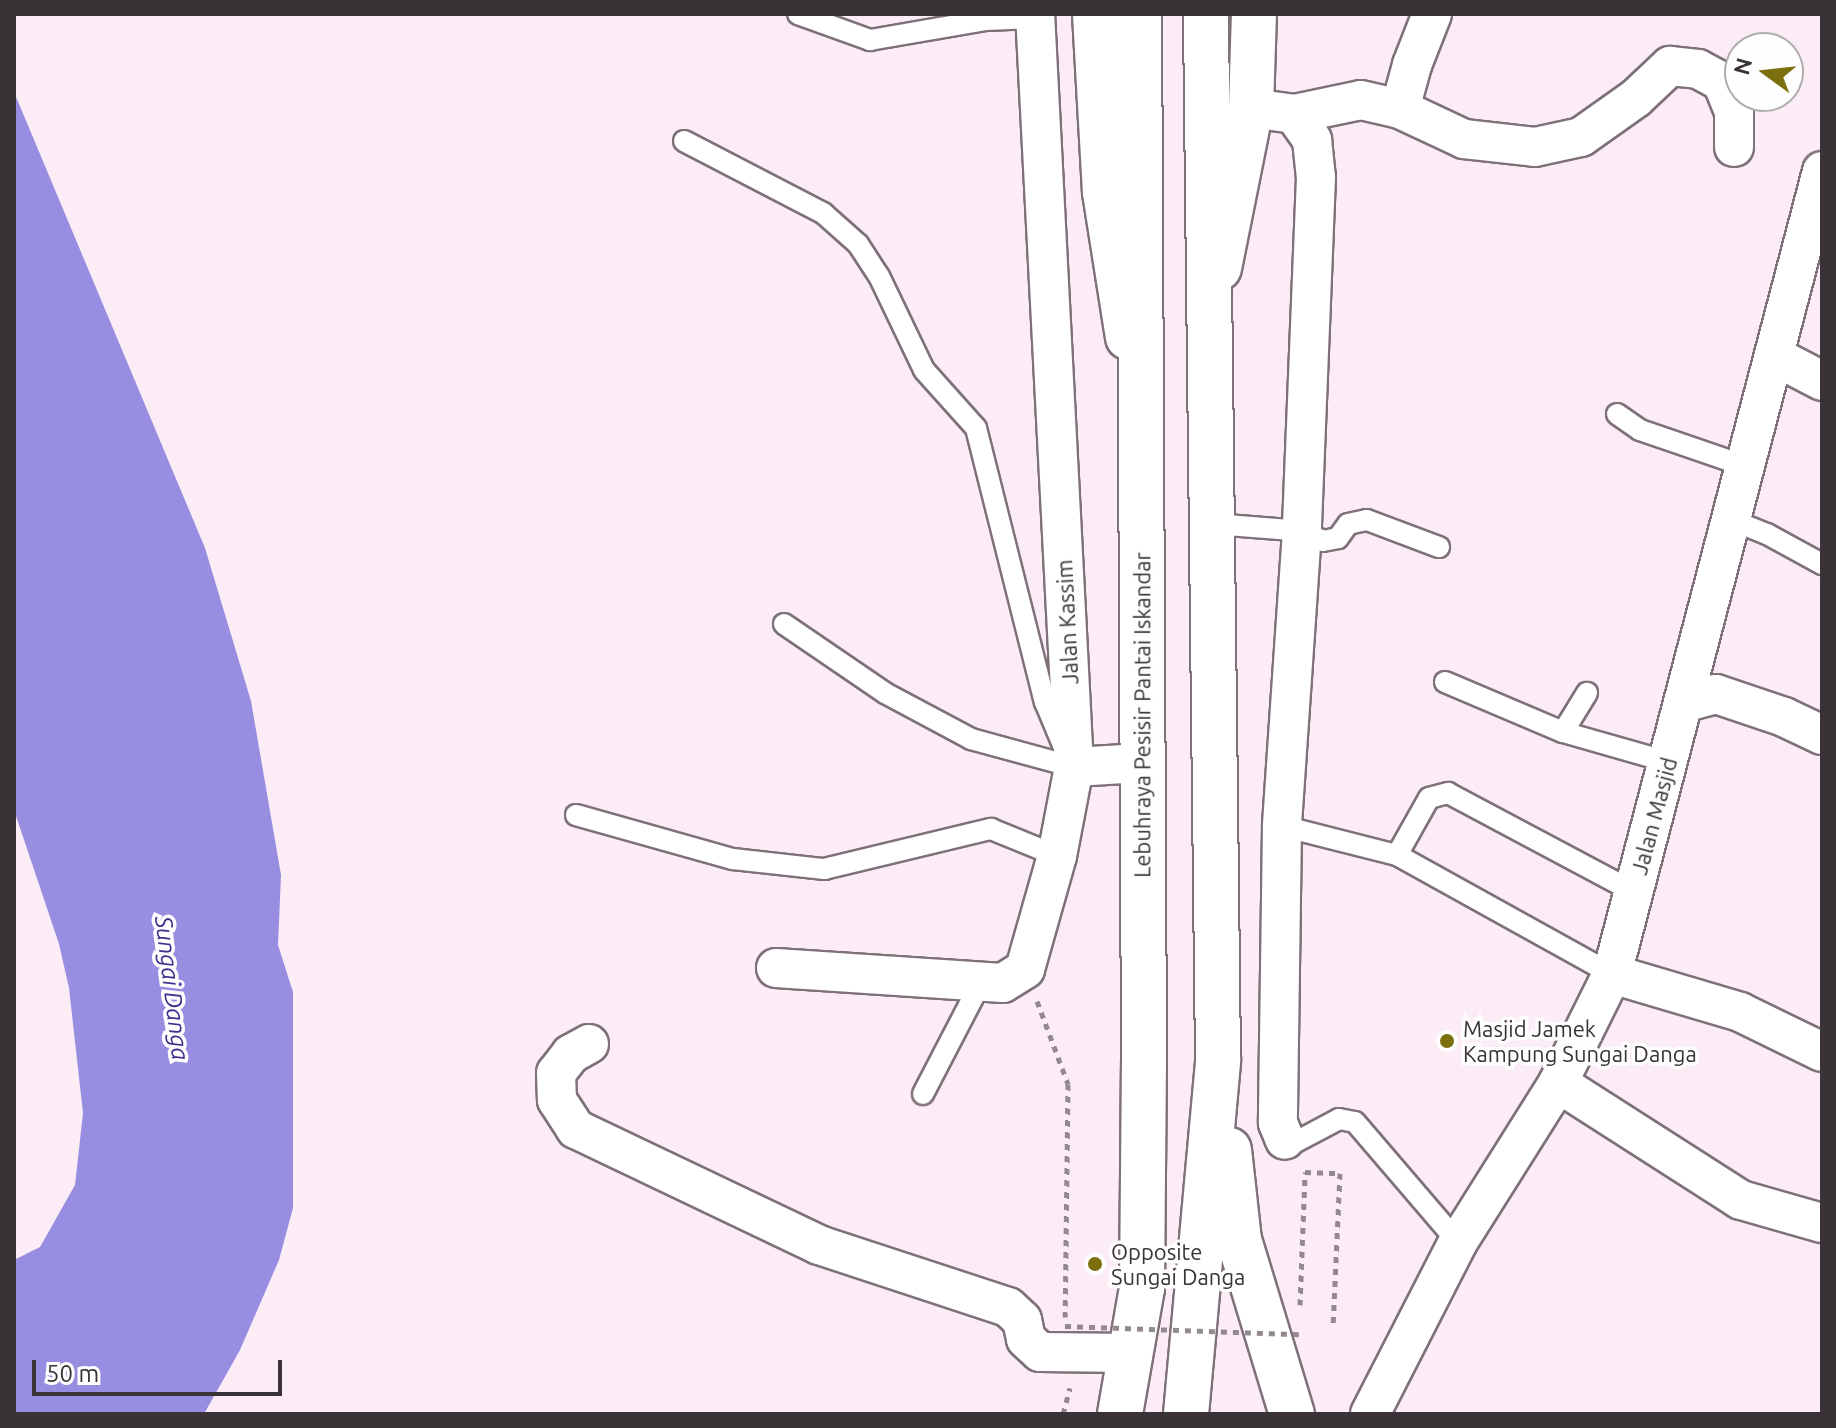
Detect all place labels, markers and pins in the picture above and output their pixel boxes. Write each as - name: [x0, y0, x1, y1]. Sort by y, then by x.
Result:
- place label: Masjid Jamek Kampung Sungai Danga: [1463, 1015, 1697, 1066]
- marker: Masjid Jamek Kampung Sungai Danga: [1438, 1032, 1456, 1050]
- place label: Opposite Sungai Danga: [1111, 1238, 1245, 1290]
- marker: Opposite Sungai Danga: [1086, 1255, 1104, 1273]

